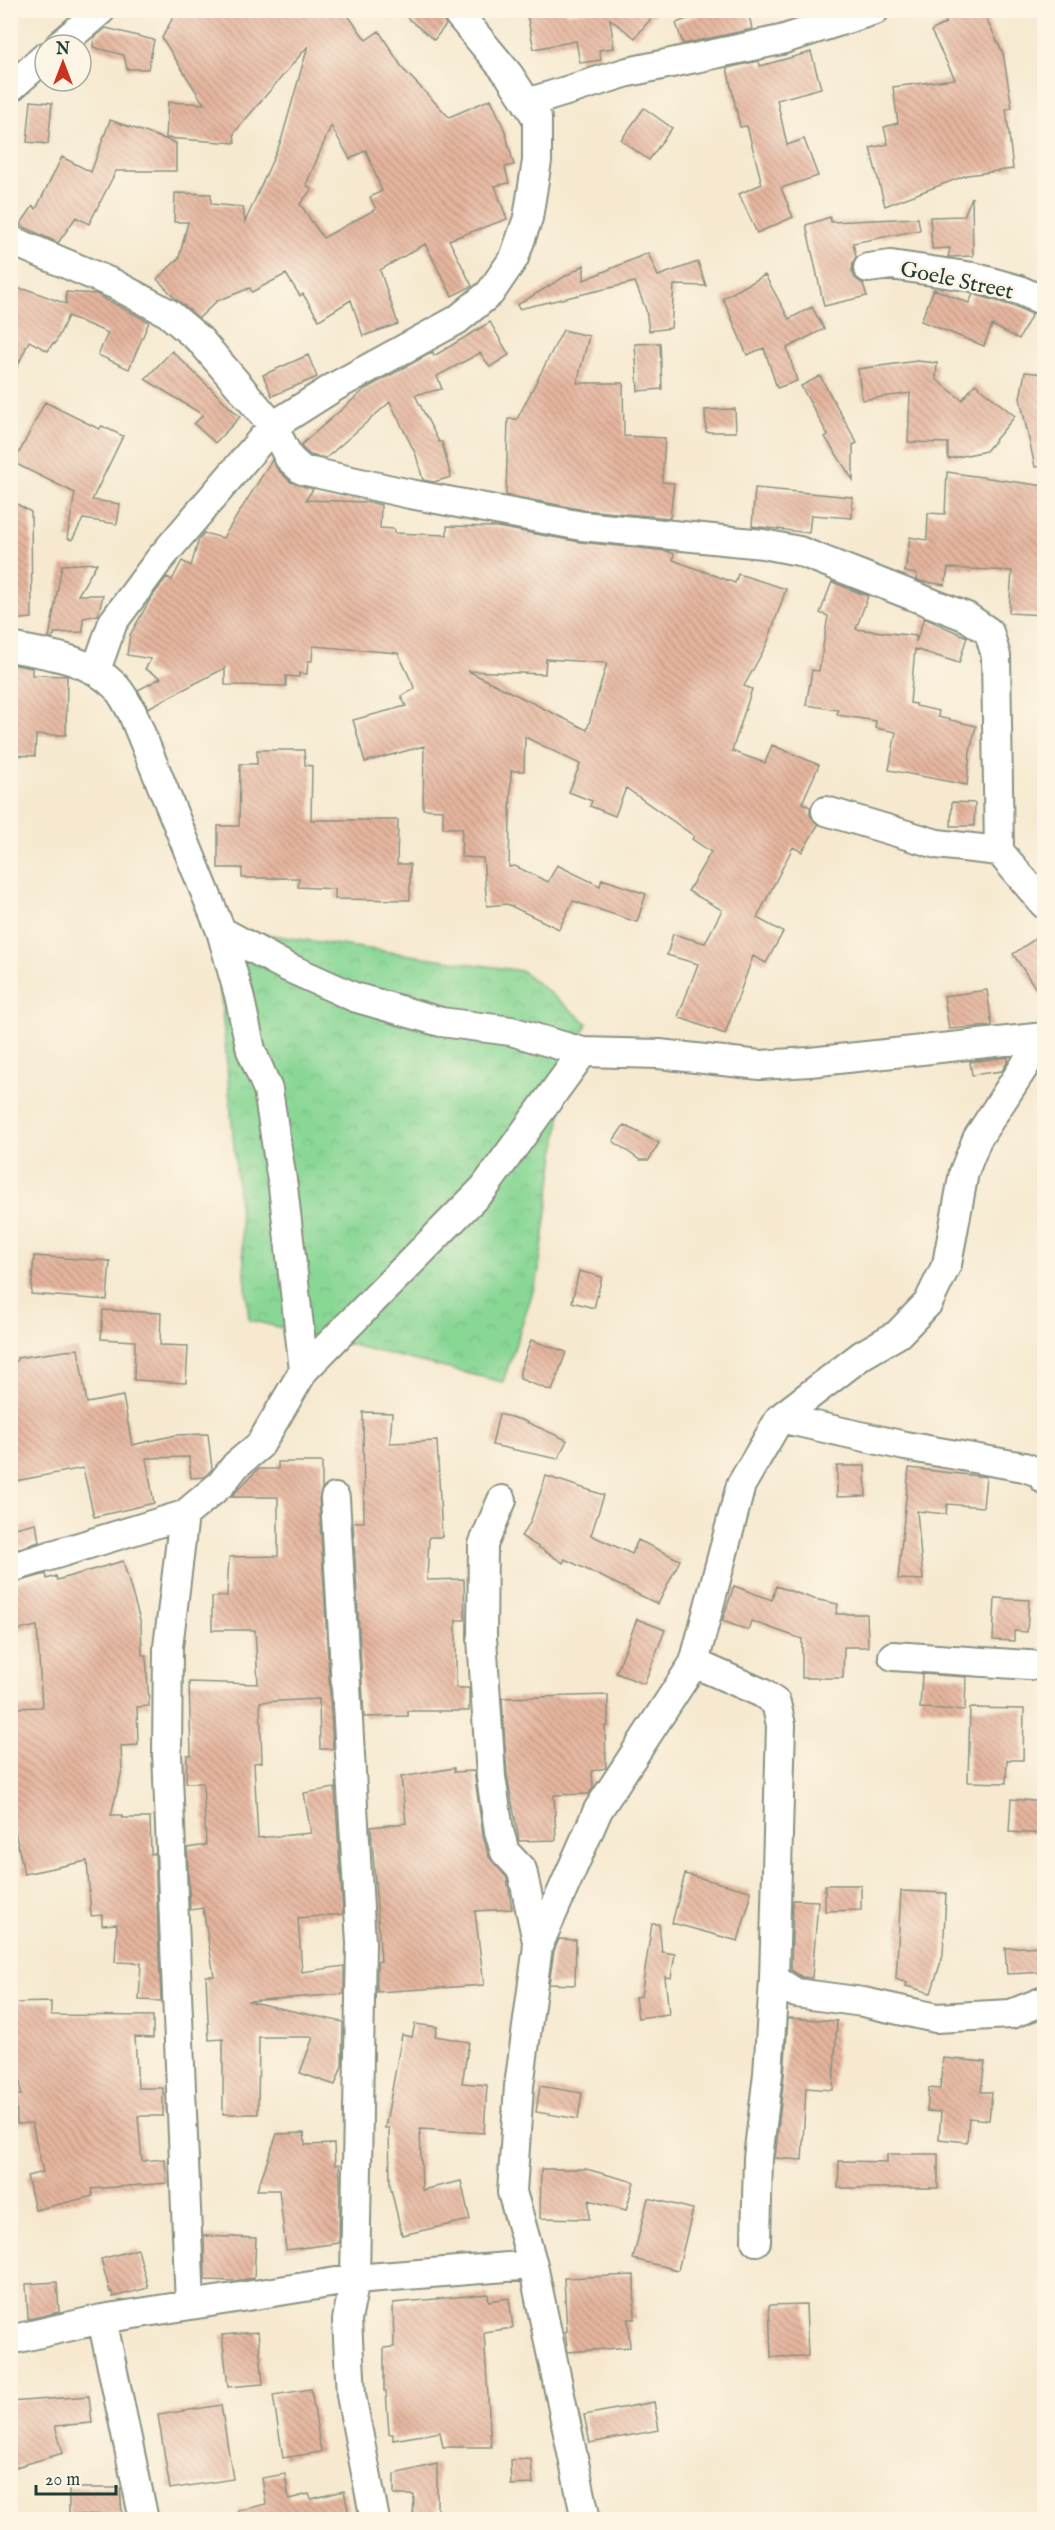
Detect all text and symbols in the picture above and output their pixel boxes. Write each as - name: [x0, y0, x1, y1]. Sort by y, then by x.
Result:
- north arrow: [33, 33, 93, 93]
- text: N: [55, 40, 70, 60]
- street label: Goele Street: [897, 255, 1016, 307]
- scale bar: [36, 2458, 116, 2496]
- text: 20 m: [45, 2469, 80, 2492]

